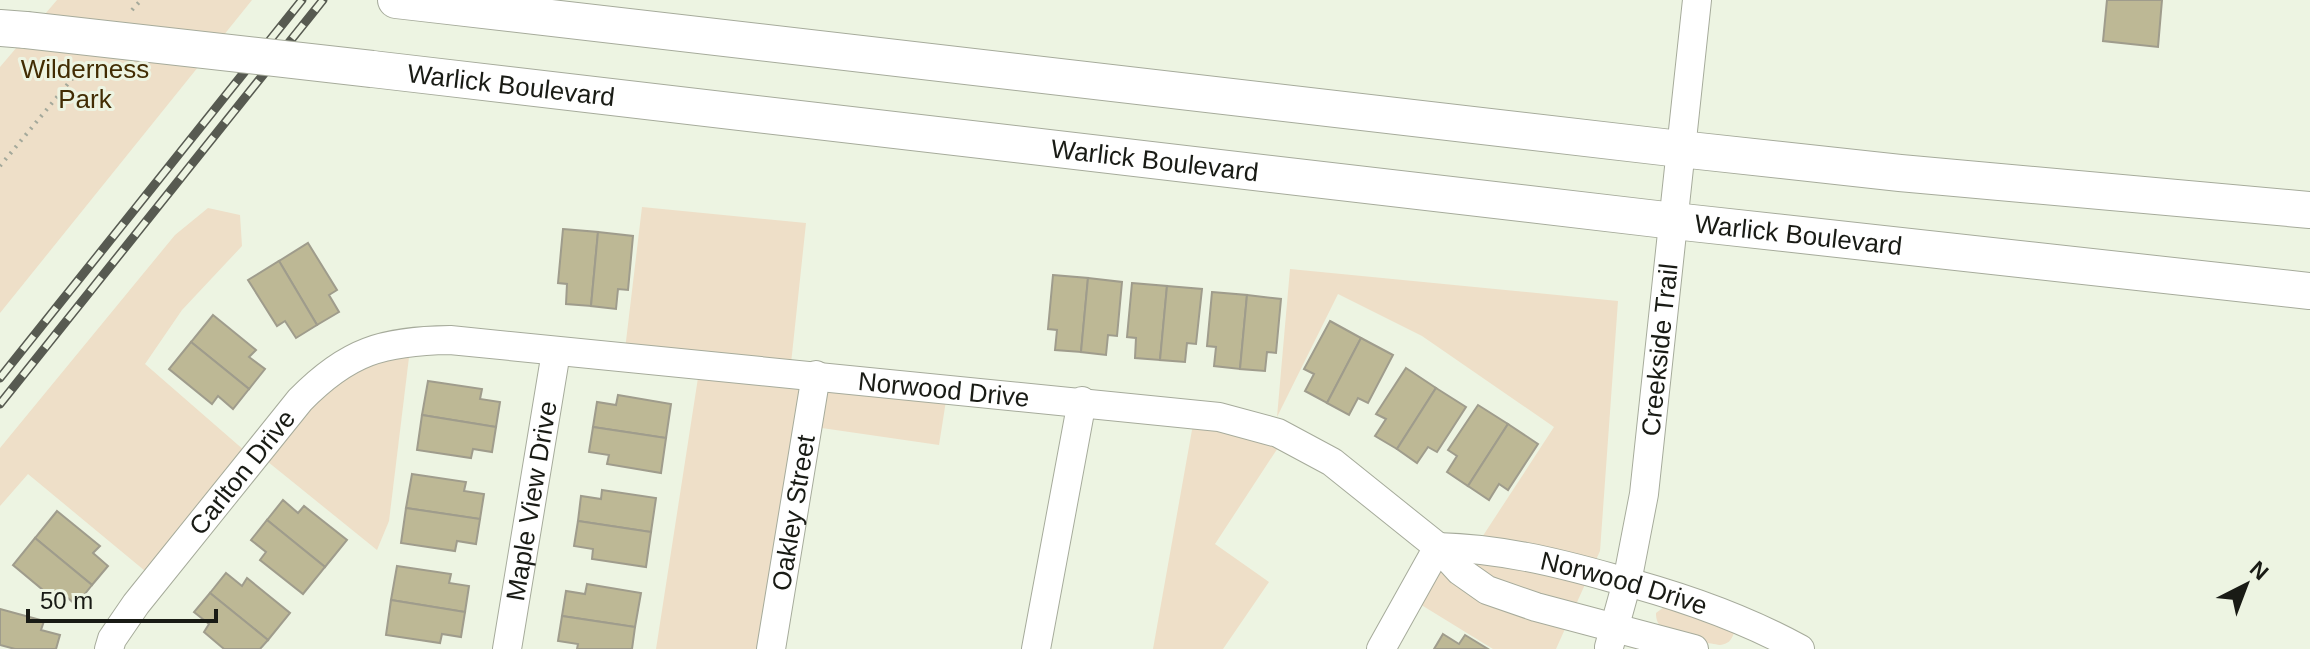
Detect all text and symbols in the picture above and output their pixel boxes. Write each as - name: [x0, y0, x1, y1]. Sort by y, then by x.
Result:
- park label: Wilderness Park: [21, 54, 149, 114]
- street label: Warlick Boulevard: [406, 58, 616, 112]
- street label: Warlick Boulevard: [1049, 133, 1260, 187]
- street label: Warlick Boulevard: [1693, 208, 1904, 261]
- street label: Creekside Trail: [1635, 262, 1684, 438]
- street label: Norwood Drive: [857, 366, 1031, 413]
- street label: Maple View Drive: [500, 399, 563, 603]
- street label: Carlton Drive: [183, 404, 301, 541]
- street label: Oakley Street: [766, 432, 821, 593]
- street label: Norwood Drive: [1538, 545, 1712, 621]
- north arrow: [2206, 545, 2286, 625]
- text: N: [2245, 556, 2273, 585]
- scale bar: [28, 573, 216, 623]
- text: 50 m: [40, 587, 93, 614]

